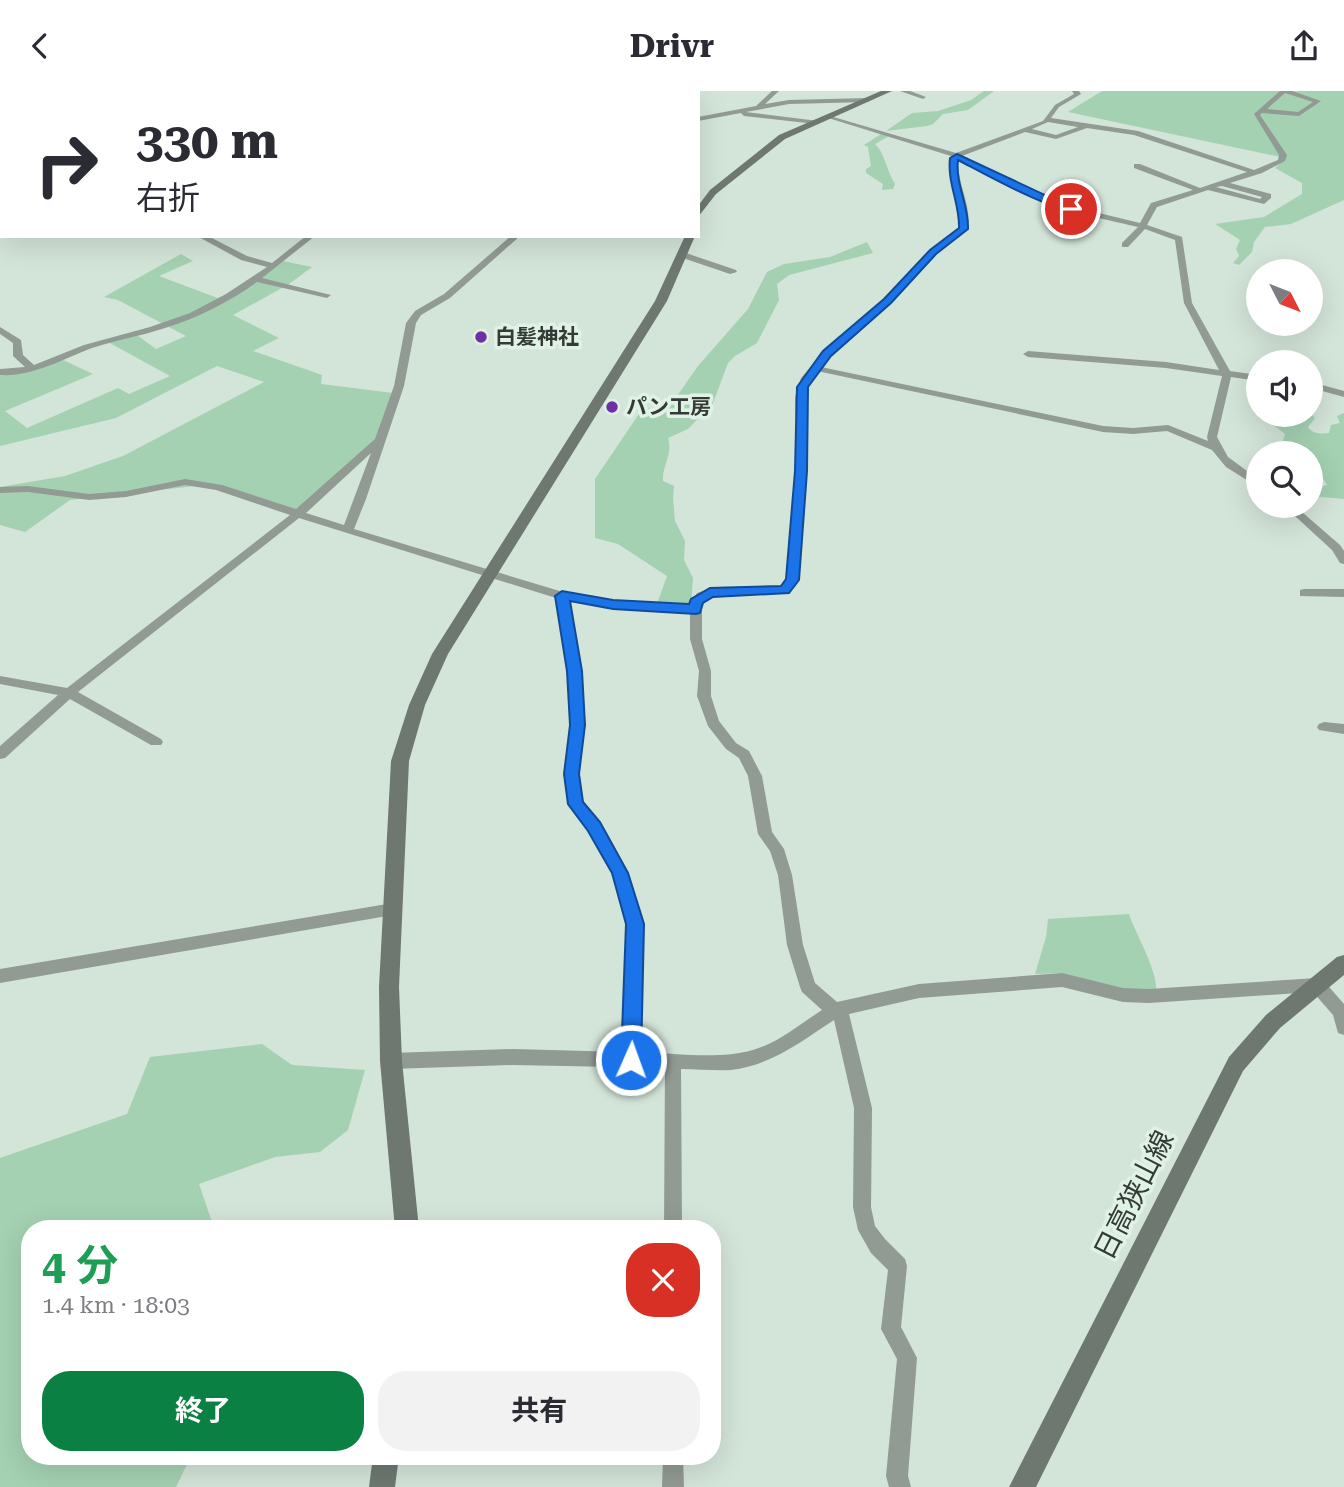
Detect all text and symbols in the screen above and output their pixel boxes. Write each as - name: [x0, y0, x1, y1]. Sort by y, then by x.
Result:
- icon: back: [21, 27, 59, 65]
- text: Drivr: [630, 27, 714, 65]
- icon: share: [1285, 27, 1323, 65]
- text: 330 m: [136, 113, 278, 170]
- icon: right: [21, 119, 112, 210]
- text: 右折: [136, 179, 200, 217]
- pin: [1041, 179, 1101, 239]
- icon: arrive: [1052, 190, 1090, 228]
- north arrow: [1246, 259, 1323, 336]
- map controls: [1246, 259, 1323, 518]
- place label: 白髪神社: [495, 325, 579, 349]
- marker: 白髪神社: [473, 329, 489, 345]
- button: sound: [1246, 350, 1323, 427]
- place label: パン工房: [626, 395, 711, 419]
- marker: パン工房: [604, 399, 620, 415]
- button: search: [1246, 441, 1323, 518]
- position arrow: [594, 1023, 668, 1097]
- street label: 日高狭山線: [1088, 1125, 1180, 1265]
- text: 4 分: [42, 1241, 118, 1290]
- button: close: [626, 1243, 700, 1317]
- text: 1.4 km · 18:03: [42, 1292, 190, 1319]
- button: 終了: [42, 1371, 364, 1451]
- button: 共有: [378, 1371, 700, 1451]

